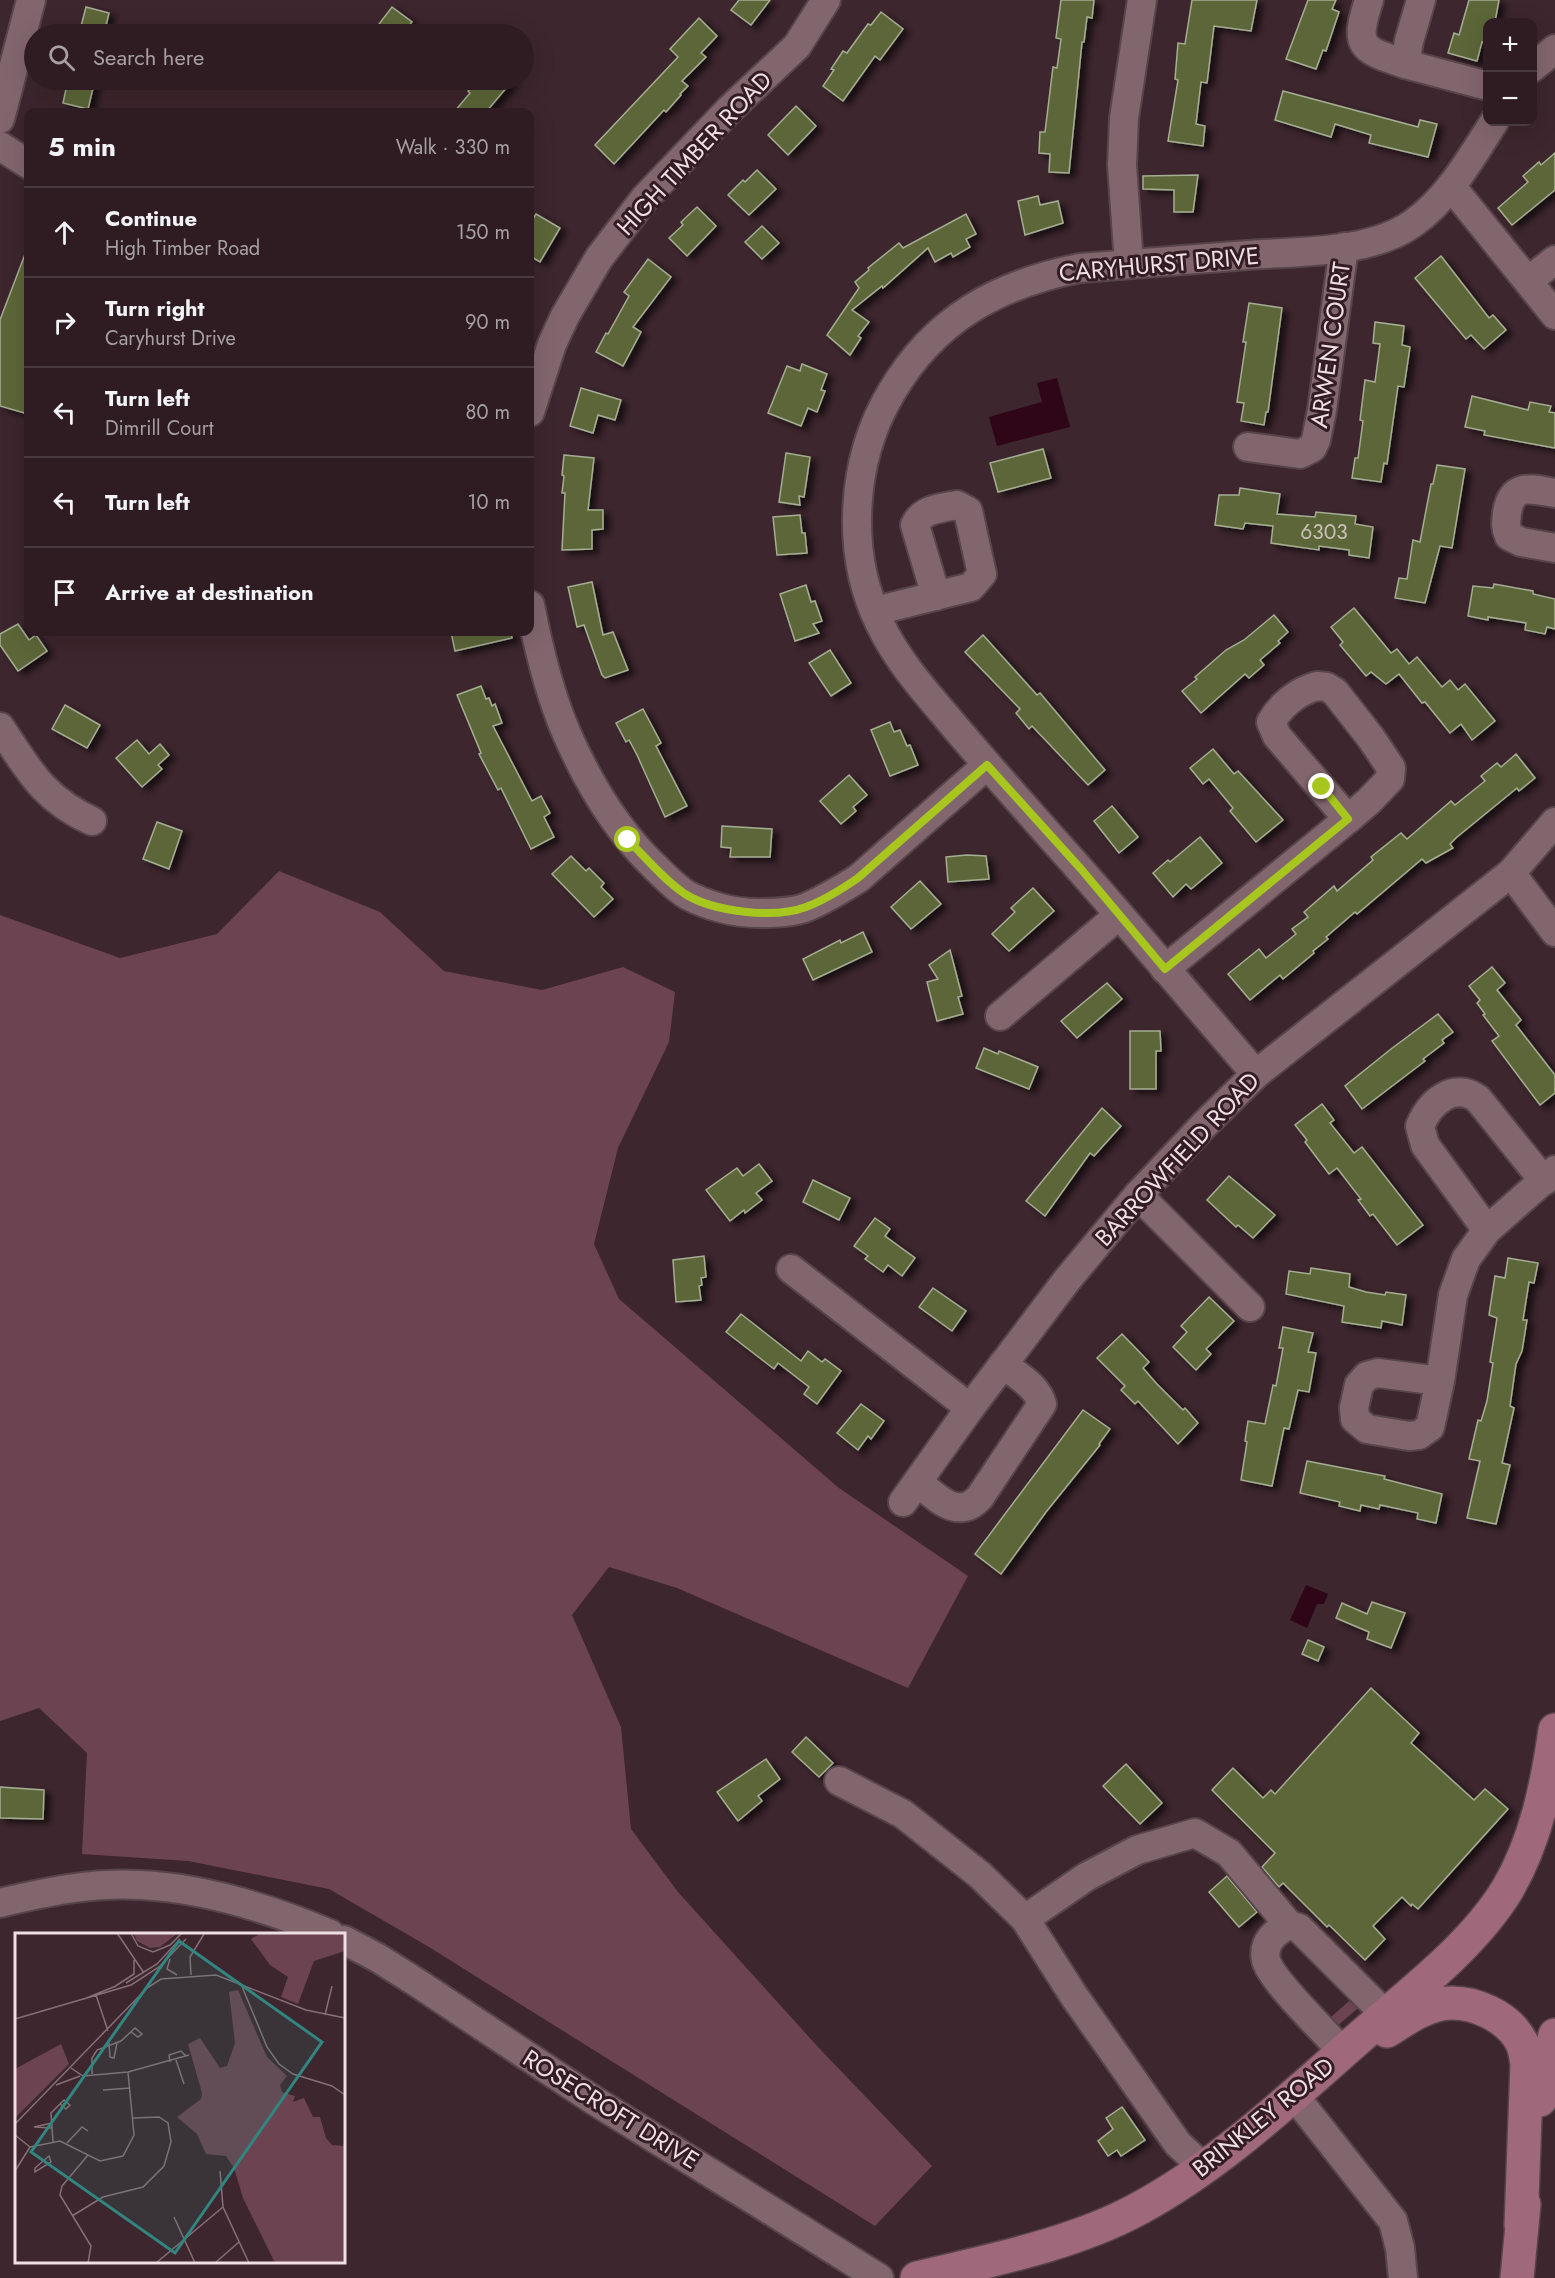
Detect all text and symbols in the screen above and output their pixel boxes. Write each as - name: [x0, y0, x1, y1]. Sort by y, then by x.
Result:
- map controls: [1483, 18, 1537, 126]
- button: +: [1483, 18, 1537, 72]
- search box: [24, 24, 534, 90]
- icon: search: [45, 41, 78, 74]
- text: Search here: [93, 41, 204, 73]
- street label: HIGH TIMBER ROAD: [608, 63, 780, 243]
- button: −: [1483, 72, 1537, 126]
- text: 5 min: [48, 128, 116, 166]
- text: Walk · 330 m: [396, 133, 510, 162]
- text: Continue: [105, 202, 197, 234]
- icon: ahead: [48, 216, 81, 249]
- text: 150 m: [456, 218, 510, 247]
- text: High Timber Road: [105, 234, 260, 263]
- street label: CARYHURST DRIVE: [1058, 238, 1260, 290]
- street label: ARWEN COURT: [1301, 260, 1359, 430]
- text: Turn right: [105, 292, 205, 324]
- icon: right: [48, 306, 81, 339]
- text: 90 m: [465, 308, 510, 337]
- text: Caryhurst Drive: [105, 324, 236, 353]
- text: Turn left: [105, 382, 190, 414]
- icon: left: [48, 396, 81, 429]
- text: 80 m: [465, 398, 510, 427]
- text: Dimrill Court: [105, 414, 213, 443]
- icon: left: [48, 486, 81, 519]
- text: Turn left: [105, 486, 190, 518]
- text: 10 m: [467, 488, 510, 517]
- house number: 6303: [1300, 517, 1348, 547]
- icon: arrive: [48, 576, 81, 609]
- text: Arrive at destination: [105, 576, 314, 608]
- route end: [1308, 773, 1334, 799]
- route start: [614, 826, 640, 852]
- street label: BARROWFIELD ROAD: [1087, 1064, 1267, 1254]
- inset map: [15, 1933, 345, 2263]
- street label: ROSECROFT DRIVE: [516, 2041, 706, 2177]
- street label: BRINKLEY ROAD: [1185, 2049, 1341, 2185]

